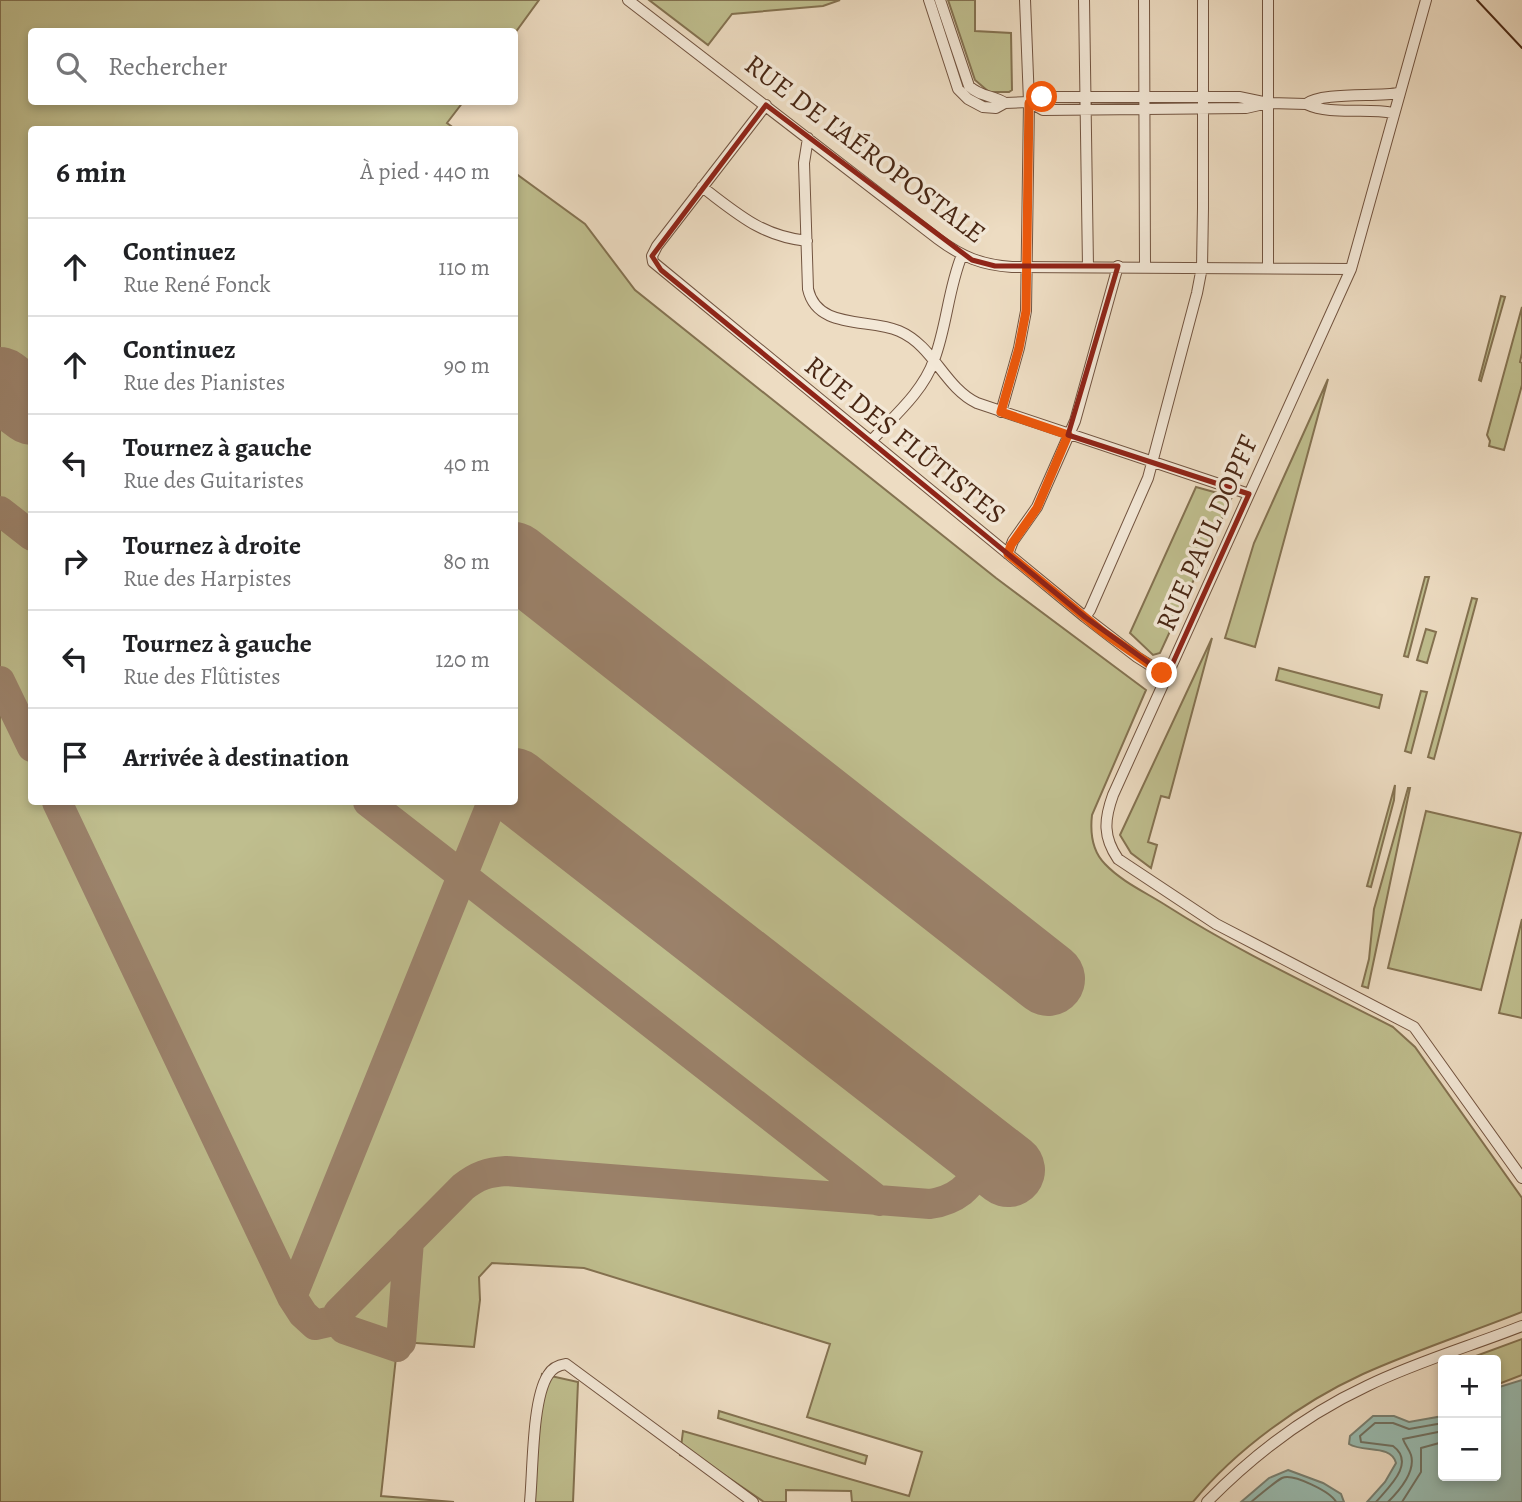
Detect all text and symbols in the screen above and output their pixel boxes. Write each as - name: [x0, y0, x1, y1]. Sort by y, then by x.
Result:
- search box: [28, 28, 518, 105]
- street label: RUE DE L'AÉROPOSTALE: [737, 46, 993, 252]
- icon: search: [52, 48, 90, 86]
- text: Rechercher: [108, 49, 228, 84]
- route start: [1026, 81, 1057, 112]
- text: 6 min: [56, 152, 126, 192]
- text: À pied · 440 m: [360, 156, 490, 187]
- text: Continuez: [123, 234, 236, 269]
- icon: ahead: [56, 248, 94, 286]
- text: 110 m: [438, 252, 490, 283]
- text: Rue René Fonck: [123, 269, 271, 300]
- text: Continuez: [123, 332, 236, 367]
- icon: ahead: [56, 346, 94, 384]
- street label: RUE DES FLÛTISTES: [796, 347, 1014, 533]
- text: 90 m: [444, 350, 490, 381]
- text: Rue des Pianistes: [123, 367, 285, 398]
- street label: RUE PAUL DOPFF: [1147, 429, 1267, 637]
- text: Tournez à gauche: [123, 430, 312, 465]
- icon: left: [56, 444, 94, 482]
- text: 40 m: [444, 448, 490, 479]
- text: Rue des Guitaristes: [123, 465, 304, 496]
- text: Tournez à droite: [123, 528, 301, 563]
- icon: right: [56, 542, 94, 580]
- text: 80 m: [443, 546, 490, 577]
- text: Rue des Harpistes: [123, 563, 292, 594]
- text: Tournez à gauche: [123, 626, 312, 661]
- icon: left: [56, 640, 94, 678]
- text: 120 m: [435, 644, 490, 675]
- route end: [1146, 657, 1177, 688]
- text: Rue des Flûtistes: [123, 661, 280, 692]
- icon: arrive: [56, 738, 94, 776]
- text: Arrivée à destination: [123, 740, 349, 775]
- map controls: [1438, 1355, 1501, 1481]
- button: +: [1438, 1355, 1501, 1418]
- button: −: [1438, 1418, 1501, 1481]

